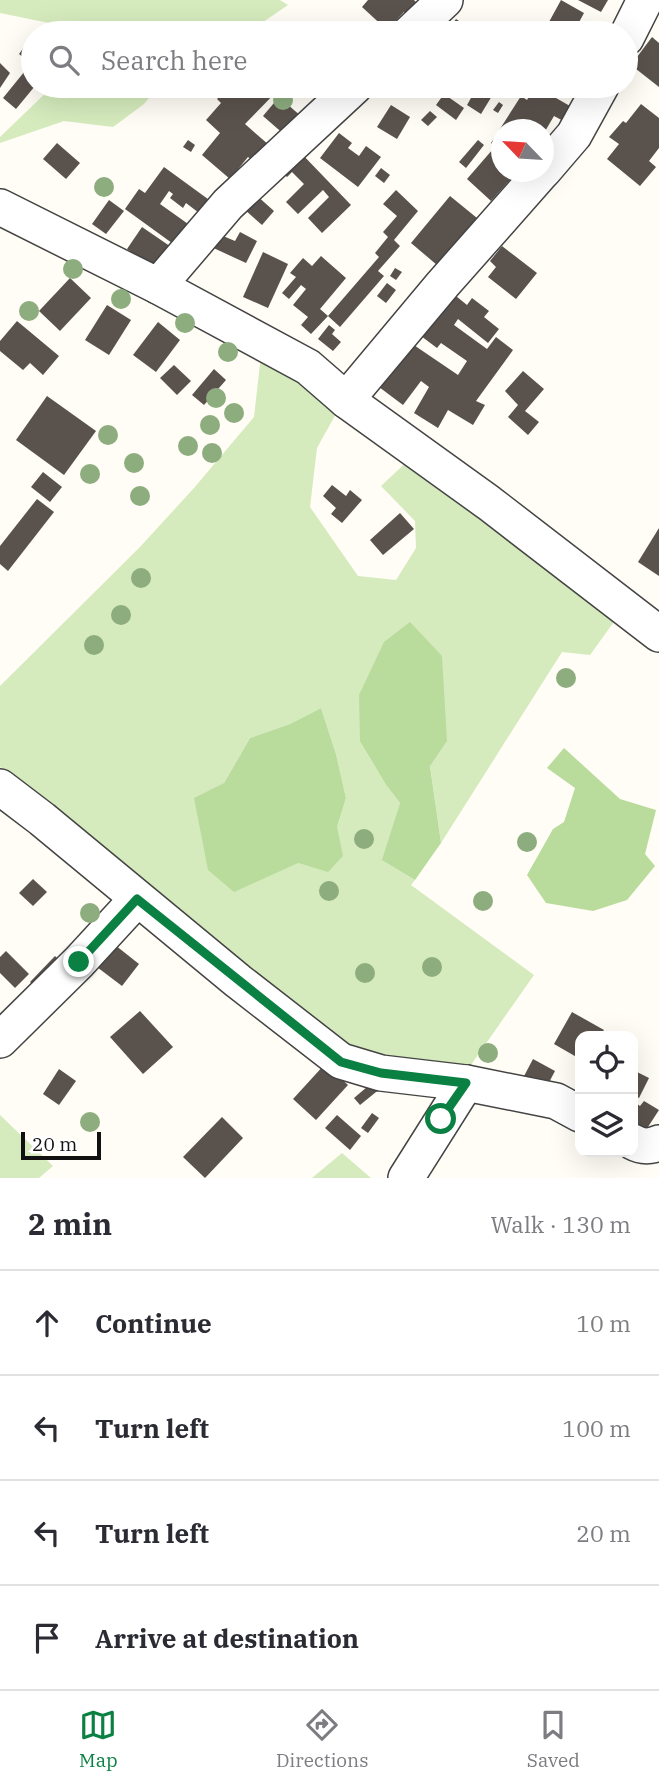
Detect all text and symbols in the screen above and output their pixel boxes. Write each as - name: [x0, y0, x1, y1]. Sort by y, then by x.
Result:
- search box: [21, 21, 638, 98]
- icon: search: [45, 41, 83, 79]
- text: Search here: [101, 43, 247, 77]
- north arrow: [491, 119, 554, 182]
- route end: [63, 946, 94, 977]
- map controls: [575, 1031, 638, 1157]
- button: locate: [575, 1031, 638, 1094]
- button: layers: [575, 1094, 638, 1157]
- route start: [425, 1103, 456, 1134]
- scale bar: [21, 1129, 102, 1161]
- text: 20 m: [32, 1132, 77, 1156]
- text: 2 min: [28, 1204, 112, 1243]
- text: Walk · 130 m: [490, 1209, 631, 1239]
- icon: ahead: [28, 1304, 66, 1342]
- text: Continue: [95, 1306, 212, 1340]
- text: 10 m: [576, 1308, 631, 1338]
- icon: left: [28, 1409, 66, 1447]
- text: Turn left: [95, 1411, 209, 1445]
- text: 100 m: [562, 1413, 631, 1443]
- icon: left: [28, 1514, 66, 1552]
- text: Turn left: [95, 1516, 209, 1550]
- text: 20 m: [576, 1518, 631, 1548]
- icon: arrive: [28, 1619, 66, 1657]
- text: Arrive at destination: [95, 1621, 359, 1655]
- tab: Map: [79, 1706, 118, 1772]
- tab: Directions: [276, 1706, 369, 1772]
- tab: Saved: [527, 1706, 580, 1772]

